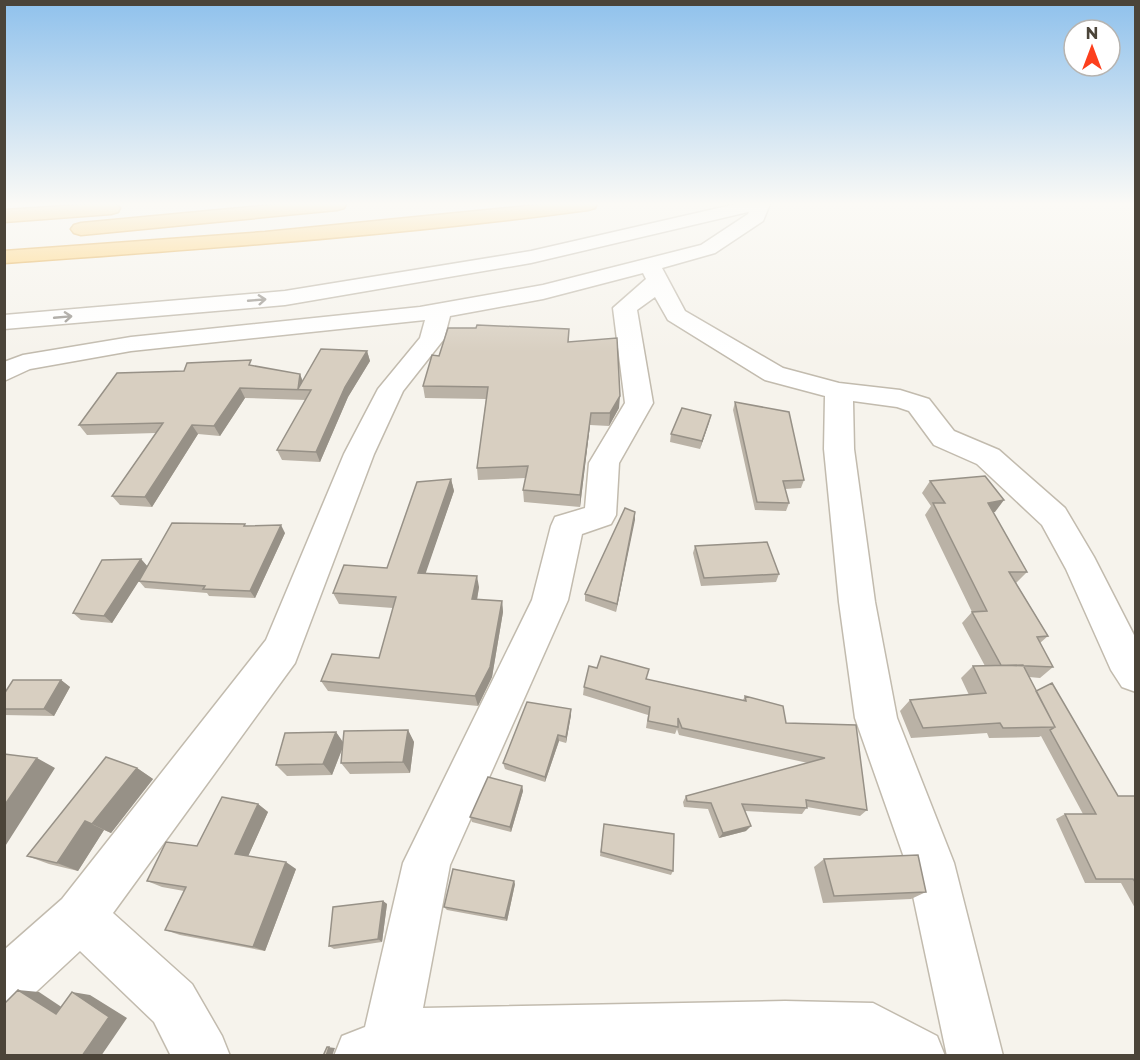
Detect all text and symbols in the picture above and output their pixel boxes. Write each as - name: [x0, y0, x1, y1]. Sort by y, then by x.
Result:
- north arrow: [1062, 18, 1122, 78]
- text: N: [1086, 24, 1098, 43]
- one-way arrow: [247, 295, 267, 306]
- one-way arrow: [52, 311, 72, 322]

